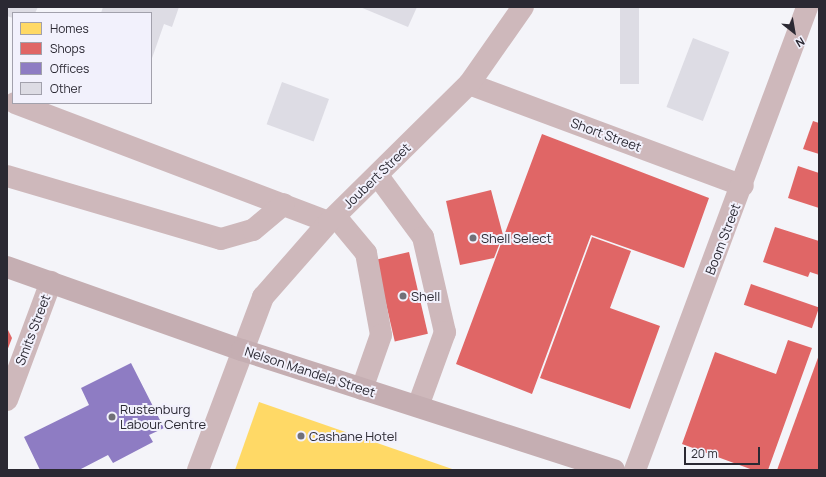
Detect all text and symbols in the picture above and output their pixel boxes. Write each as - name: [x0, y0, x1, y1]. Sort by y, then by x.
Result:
- legend: [12, 12, 152, 104]
- north arrow: [774, 12, 814, 52]
- text: Homes: [50, 20, 89, 37]
- text: N: [793, 34, 808, 51]
- text: Shops: [50, 40, 85, 57]
- text: Offices: [50, 60, 89, 77]
- text: Other: [50, 80, 82, 97]
- street label: Short Street: [569, 115, 643, 155]
- street label: Joubert Street: [340, 140, 414, 212]
- street label: Boom Street: [702, 201, 744, 277]
- place label: Shell Select: [481, 230, 552, 246]
- marker: Shell Select: [468, 233, 478, 243]
- place label: Shell: [411, 288, 440, 304]
- marker: Shell: [398, 291, 408, 301]
- street label: Smits Street: [12, 292, 54, 368]
- street label: Nelson Mandela Street: [243, 343, 377, 401]
- place label: Rustenburg Labour Centre: [120, 402, 206, 433]
- marker: Rustenburg Labour Centre: [107, 412, 117, 422]
- place label: Cashane Hotel: [309, 428, 397, 444]
- marker: Cashane Hotel: [296, 431, 306, 441]
- scale bar: [686, 439, 762, 465]
- text: 20 m: [691, 445, 718, 462]

